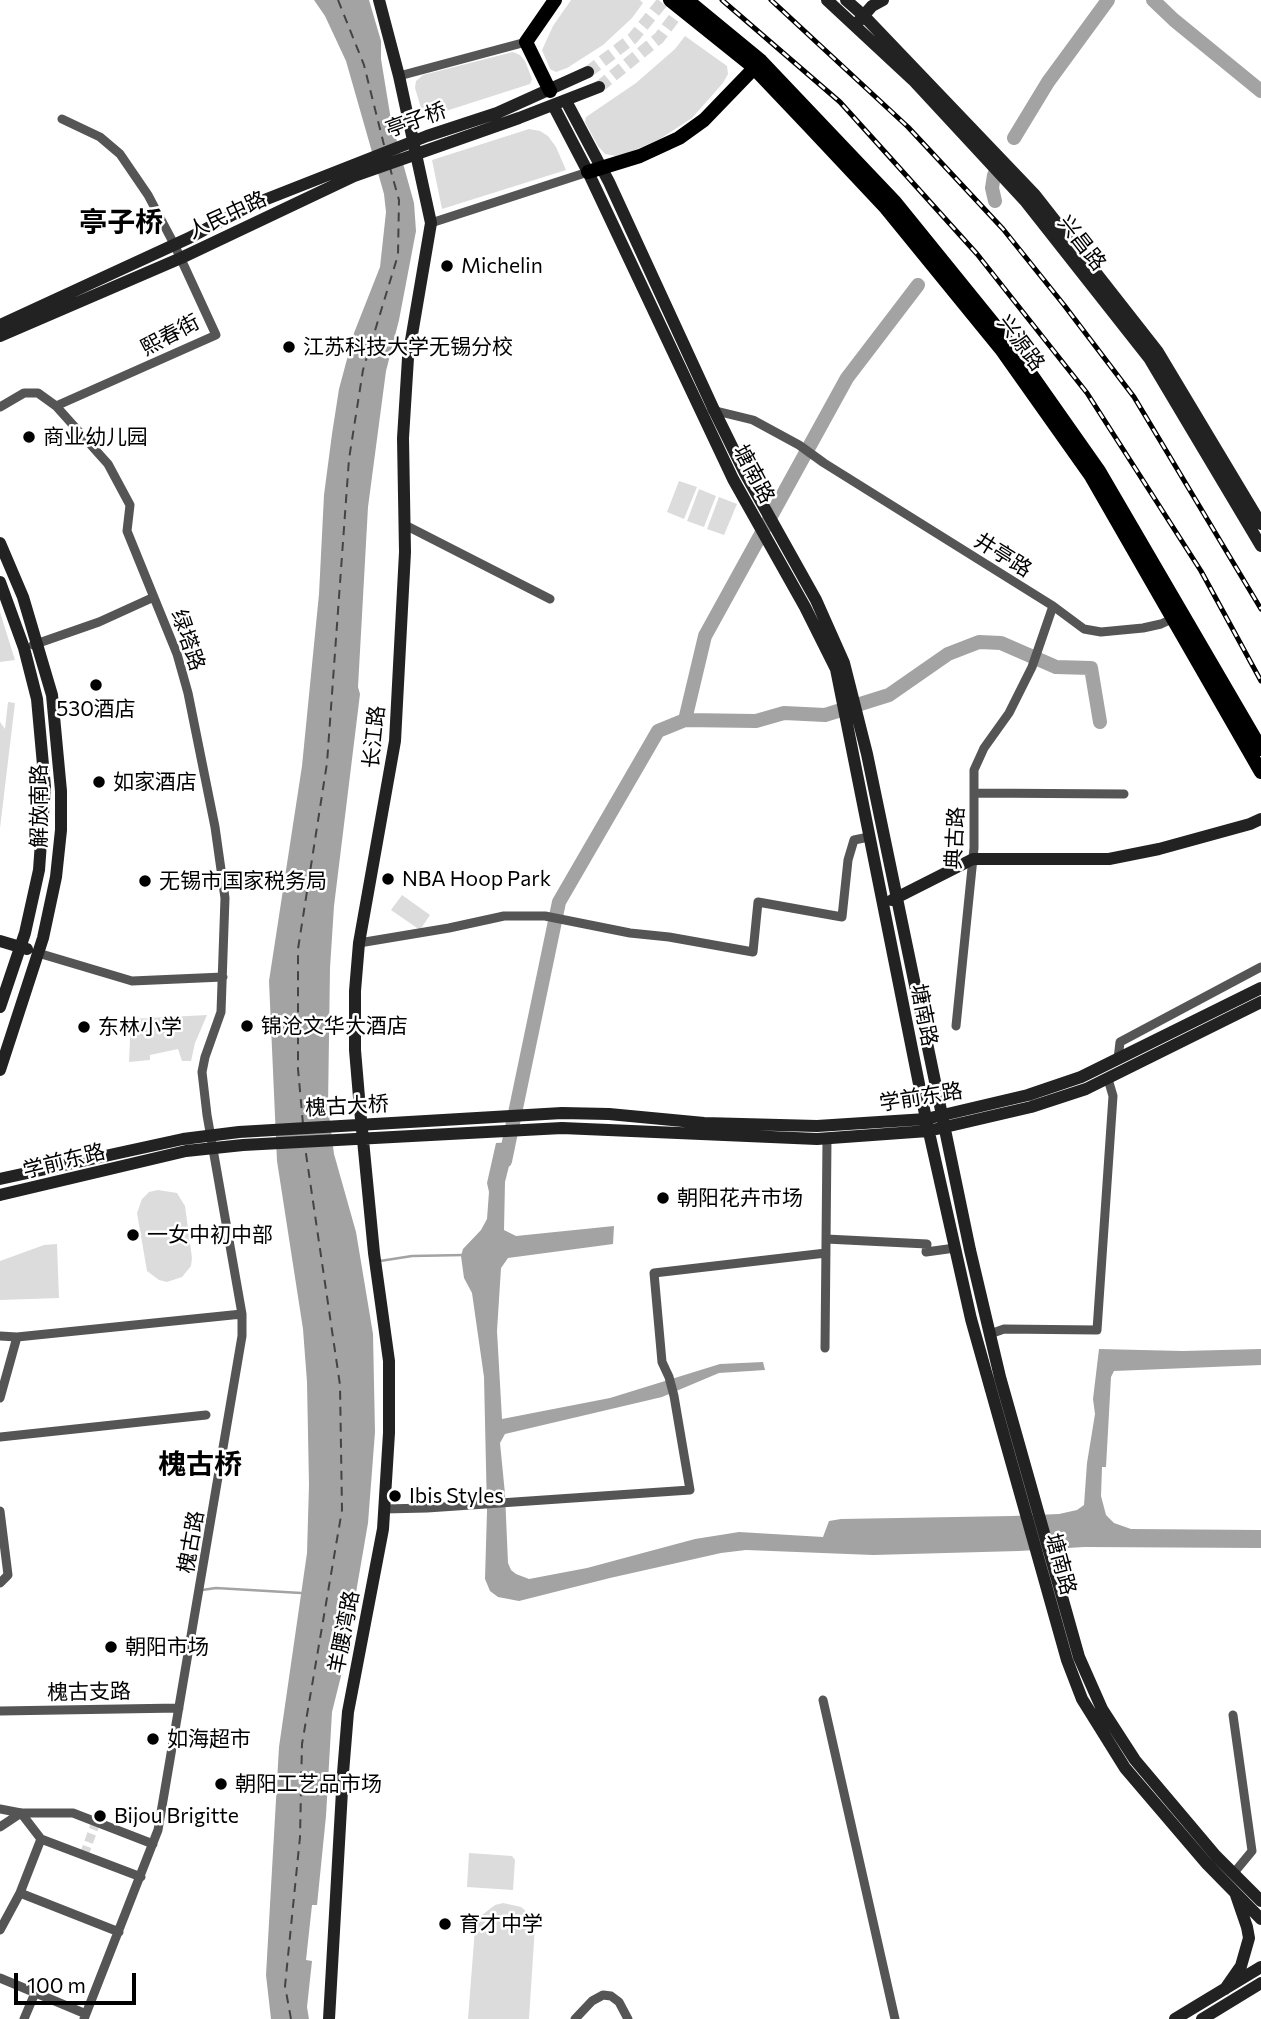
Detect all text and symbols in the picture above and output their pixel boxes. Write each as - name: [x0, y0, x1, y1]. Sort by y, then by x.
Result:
- street label: 亭子桥: [382, 97, 450, 143]
- street label: 人民中路: [184, 186, 270, 244]
- district label: 亭子桥: [79, 206, 163, 240]
- street label: 兴昌路: [1053, 210, 1111, 276]
- place label: Michelin: [461, 253, 543, 279]
- marker: Michelin: [439, 258, 455, 274]
- street label: 熙春街: [136, 309, 204, 361]
- street label: 兴源路: [992, 310, 1050, 376]
- place label: 江苏科技大学无锡分校: [303, 334, 513, 360]
- marker: 江苏科技大学无锡分校: [281, 339, 297, 355]
- place label: 商业幼儿园: [43, 424, 148, 450]
- marker: 商业幼儿园: [21, 429, 37, 445]
- street label: 塘南路: [728, 440, 780, 508]
- street label: 井亭路: [970, 528, 1036, 582]
- street label: 绿塔路: [166, 606, 210, 674]
- marker: 530酒店: [88, 677, 104, 693]
- place label: 530酒店: [56, 696, 136, 722]
- street label: 长江路: [358, 704, 390, 770]
- street label: 解放南路: [26, 764, 52, 848]
- place label: 如家酒店: [113, 769, 197, 795]
- marker: 如家酒店: [91, 774, 107, 790]
- street label: 典古路: [941, 806, 969, 870]
- place label: NBA Hoop Park: [402, 866, 551, 892]
- place label: 无锡市国家税务局: [159, 868, 327, 894]
- marker: NBA Hoop Park: [380, 871, 396, 887]
- marker: 无锡市国家税务局: [137, 873, 153, 889]
- street label: 塘南路: [906, 982, 942, 1048]
- place label: 锦沧文华大酒店: [261, 1013, 408, 1039]
- place label: 东林小学: [98, 1014, 182, 1040]
- marker: 锦沧文华大酒店: [239, 1018, 255, 1034]
- marker: 东林小学: [76, 1019, 92, 1035]
- street label: 学前东路: [878, 1078, 964, 1116]
- street label: 槐古大桥: [304, 1091, 390, 1121]
- street label: 学前东路: [20, 1139, 108, 1183]
- place label: 朝阳花卉市场: [677, 1185, 803, 1211]
- marker: 朝阳花卉市场: [655, 1190, 671, 1206]
- place label: 一女中初中部: [147, 1222, 273, 1248]
- marker: 一女中初中部: [125, 1227, 141, 1243]
- district label: 槐古桥: [158, 1448, 242, 1482]
- place label: Ibis Styles: [409, 1483, 504, 1509]
- marker: Ibis Styles: [387, 1488, 403, 1504]
- street label: 槐古路: [173, 1509, 209, 1575]
- street label: 塘南路: [1041, 1530, 1081, 1598]
- street label: 羊腰湾路: [324, 1588, 364, 1676]
- place label: 朝阳市场: [125, 1634, 209, 1660]
- marker: 朝阳市场: [103, 1639, 119, 1655]
- street label: 槐古支路: [47, 1679, 131, 1705]
- place label: 如海超市: [167, 1726, 251, 1752]
- marker: 如海超市: [145, 1731, 161, 1747]
- place label: 朝阳工艺品市场: [235, 1771, 382, 1797]
- marker: 朝阳工艺品市场: [213, 1776, 229, 1792]
- place label: Bijou Brigitte: [114, 1803, 239, 1829]
- marker: Bijou Brigitte: [92, 1808, 108, 1824]
- place label: 育才中学: [459, 1911, 543, 1937]
- marker: 育才中学: [437, 1916, 453, 1932]
- scale bar: [18, 1960, 140, 2004]
- text: 100 m: [27, 1972, 86, 1997]

